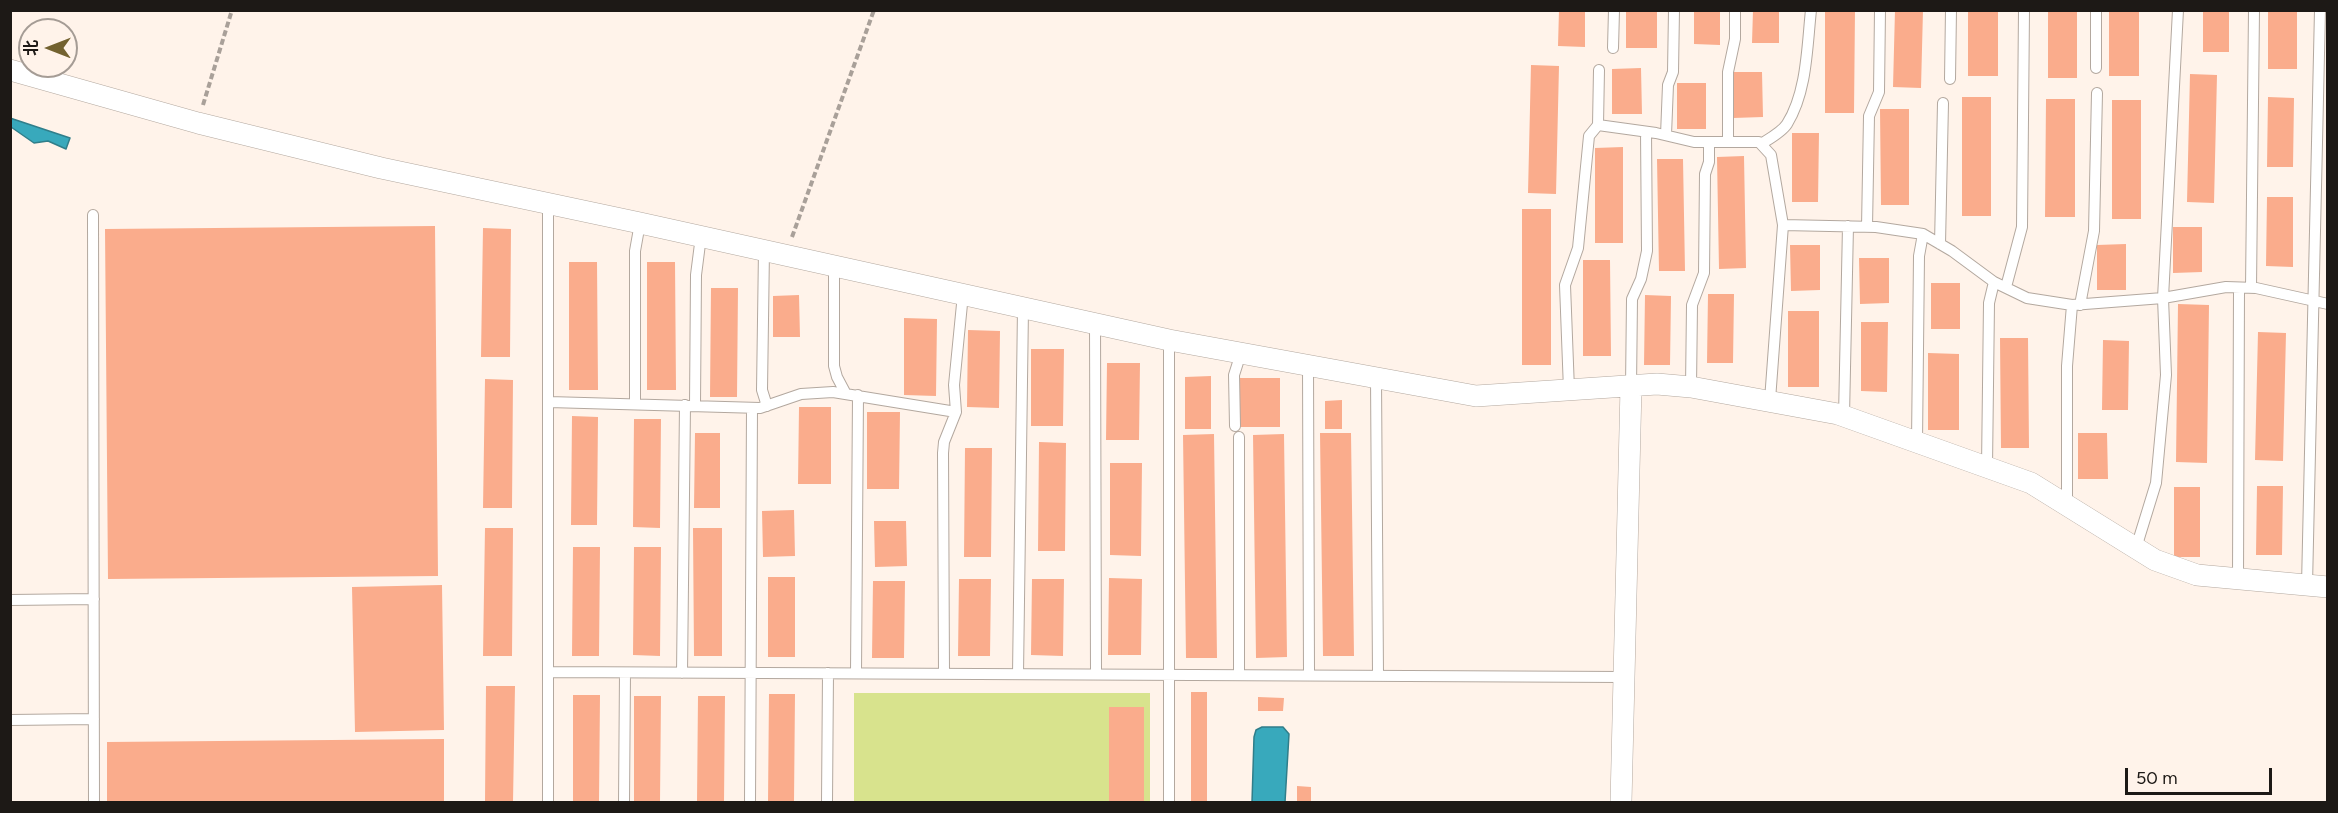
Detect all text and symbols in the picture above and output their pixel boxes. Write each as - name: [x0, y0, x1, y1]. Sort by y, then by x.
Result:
- north arrow: [18, 18, 78, 78]
- text: 北: [22, 40, 41, 56]
- scale bar: [2128, 756, 2275, 794]
- text: 50 m: [2136, 767, 2178, 789]

